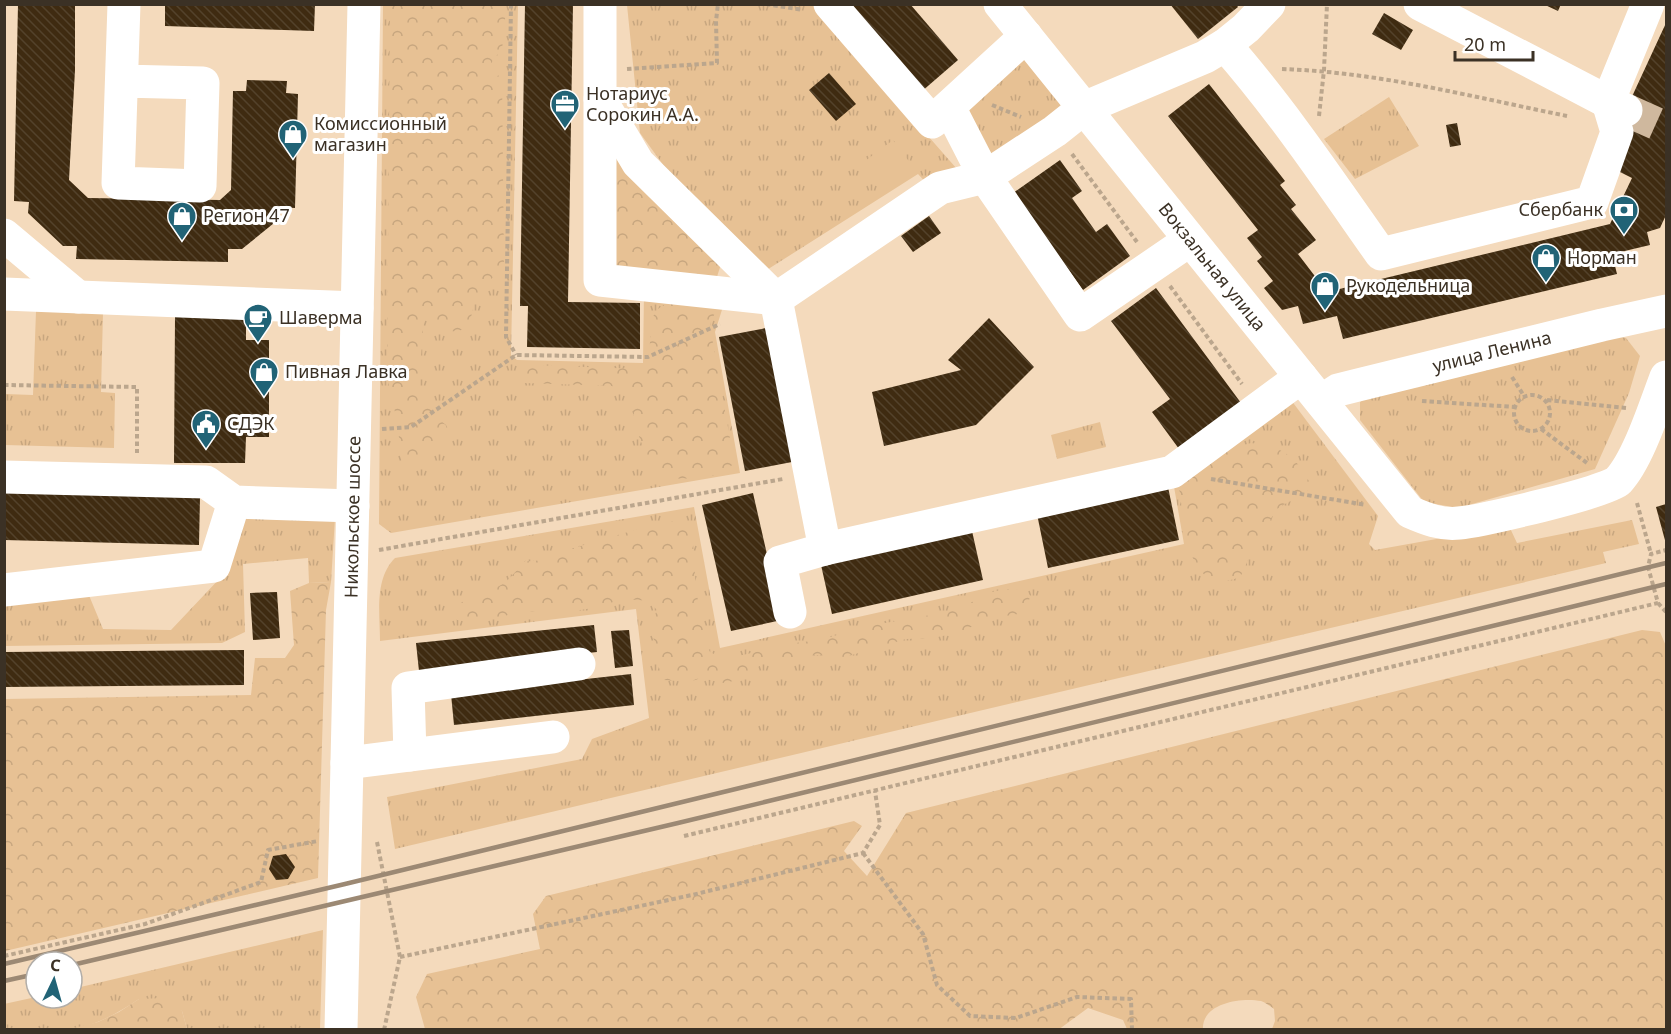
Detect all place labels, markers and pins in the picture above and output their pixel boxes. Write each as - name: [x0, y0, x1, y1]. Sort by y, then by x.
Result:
- place label: Нотариус Сорокин А.А.: [586, 81, 699, 126]
- office icon: Нотариус Сорокин А.А.: [549, 88, 581, 130]
- place label: Комиссионный магазин: [314, 111, 447, 156]
- shop icon: Комиссионный магазин: [277, 118, 309, 160]
- bank icon: Сбербанк: [1608, 194, 1640, 236]
- place label: Сбербанк: [1519, 197, 1603, 221]
- shop icon: Регион 47: [166, 200, 198, 242]
- place label: Регион 47: [203, 203, 290, 227]
- shop icon: Норман: [1530, 242, 1562, 284]
- place label: Норман: [1567, 245, 1637, 269]
- shop icon: Рукодельница: [1309, 270, 1341, 312]
- place label: Рукодельница: [1346, 273, 1470, 297]
- cafe icon: Шаверма: [242, 302, 274, 344]
- place label: Шаверма: [279, 305, 362, 329]
- shop icon: Пивная Лавка: [248, 356, 280, 398]
- place label: Пивная Лавка: [285, 359, 408, 383]
- public building icon: СДЭК: [190, 408, 222, 450]
- place label: СДЭК: [227, 411, 275, 435]

